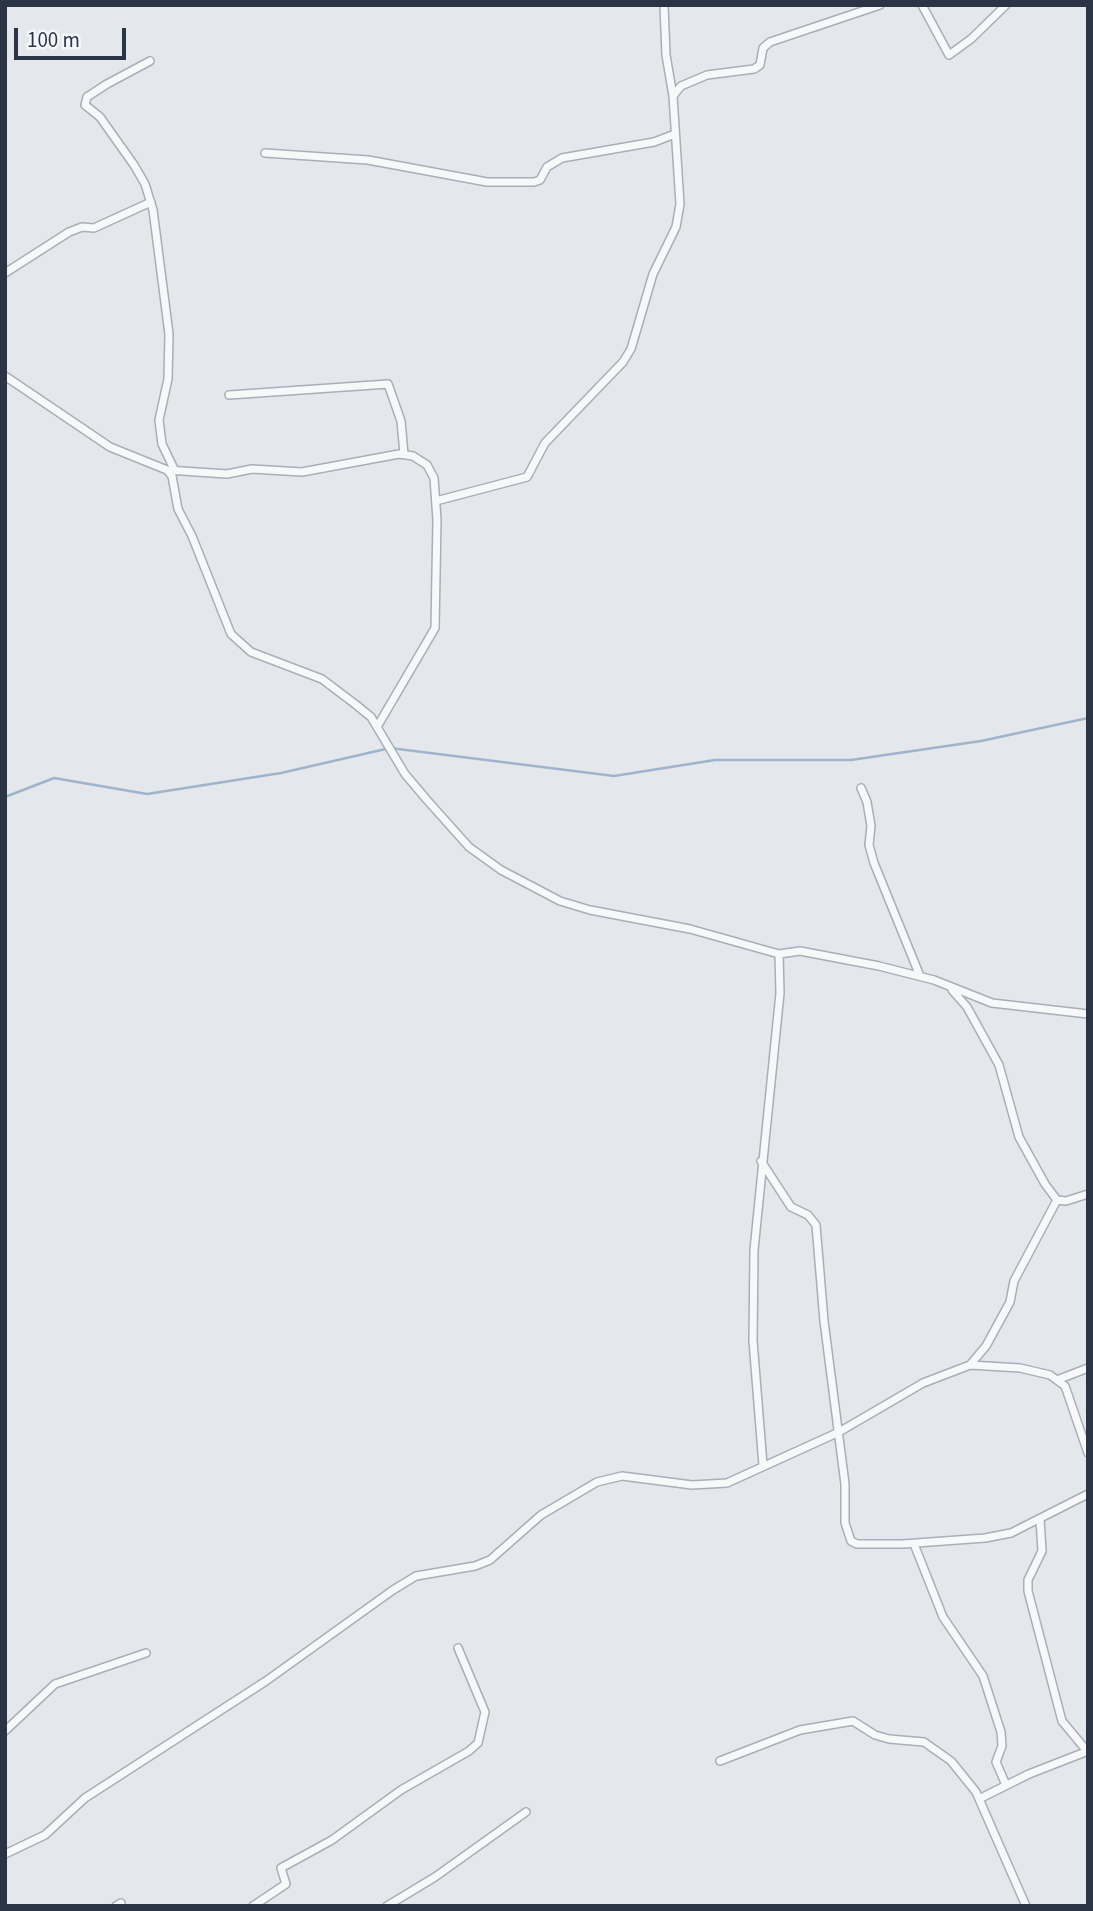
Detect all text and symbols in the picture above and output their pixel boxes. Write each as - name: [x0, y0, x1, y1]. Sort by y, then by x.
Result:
- scale bar: [18, 14, 130, 58]
- text: 100 m: [27, 25, 80, 55]

